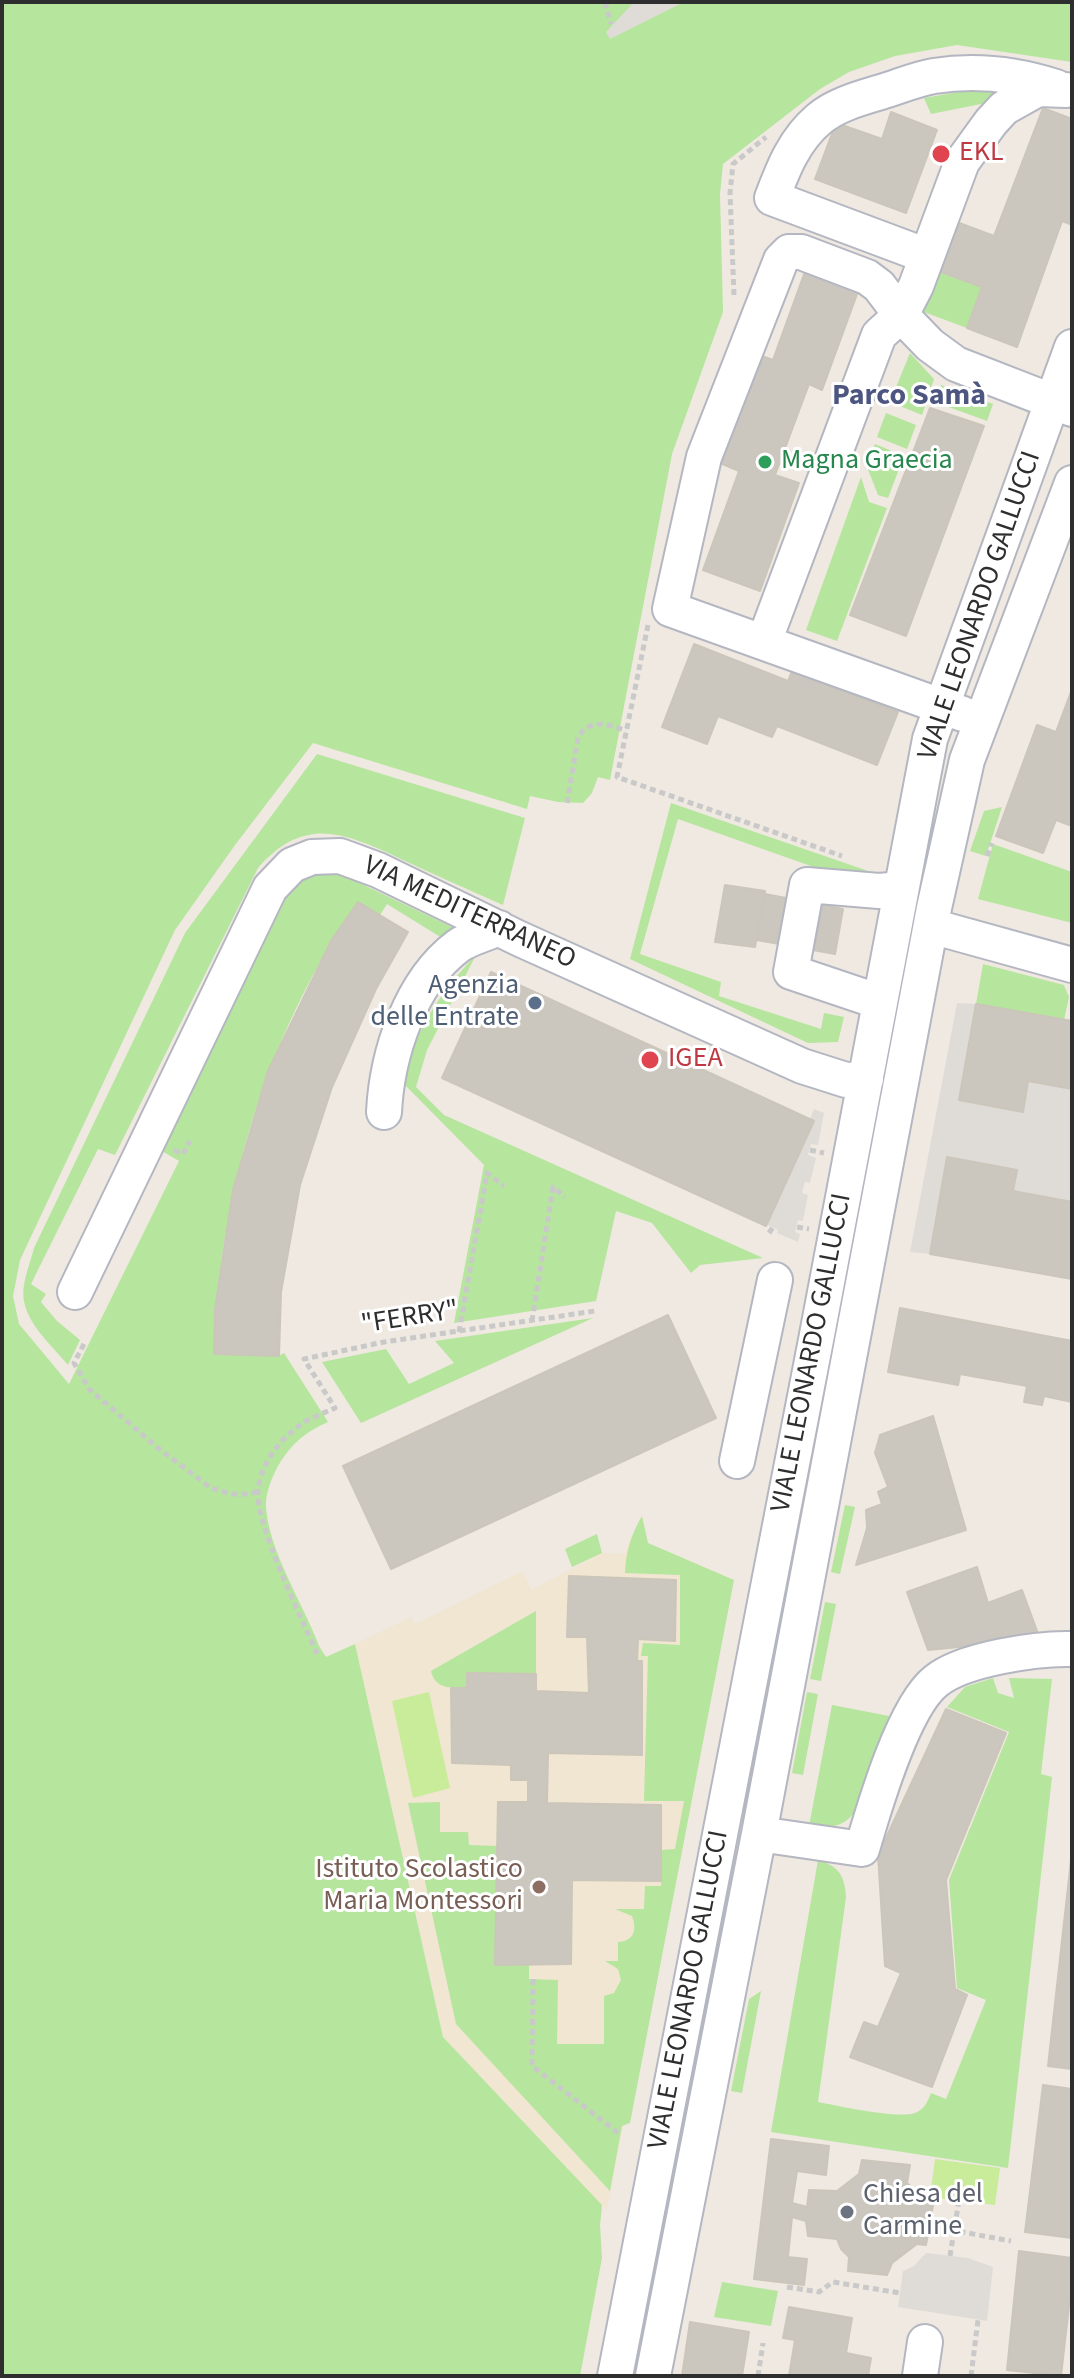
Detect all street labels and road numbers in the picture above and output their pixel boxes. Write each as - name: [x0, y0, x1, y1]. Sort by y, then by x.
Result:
- street label: VIALE LEONARDO GALLUCCI: [912, 447, 1050, 765]
- street label: VIA MEDITERRANEO: [357, 850, 581, 978]
- street label: VIALE LEONARDO GALLUCCI: [766, 1191, 860, 1515]
- street label: "FERRY": [359, 1295, 461, 1343]
- street label: VIALE LEONARDO GALLUCCI: [643, 1828, 737, 2152]

